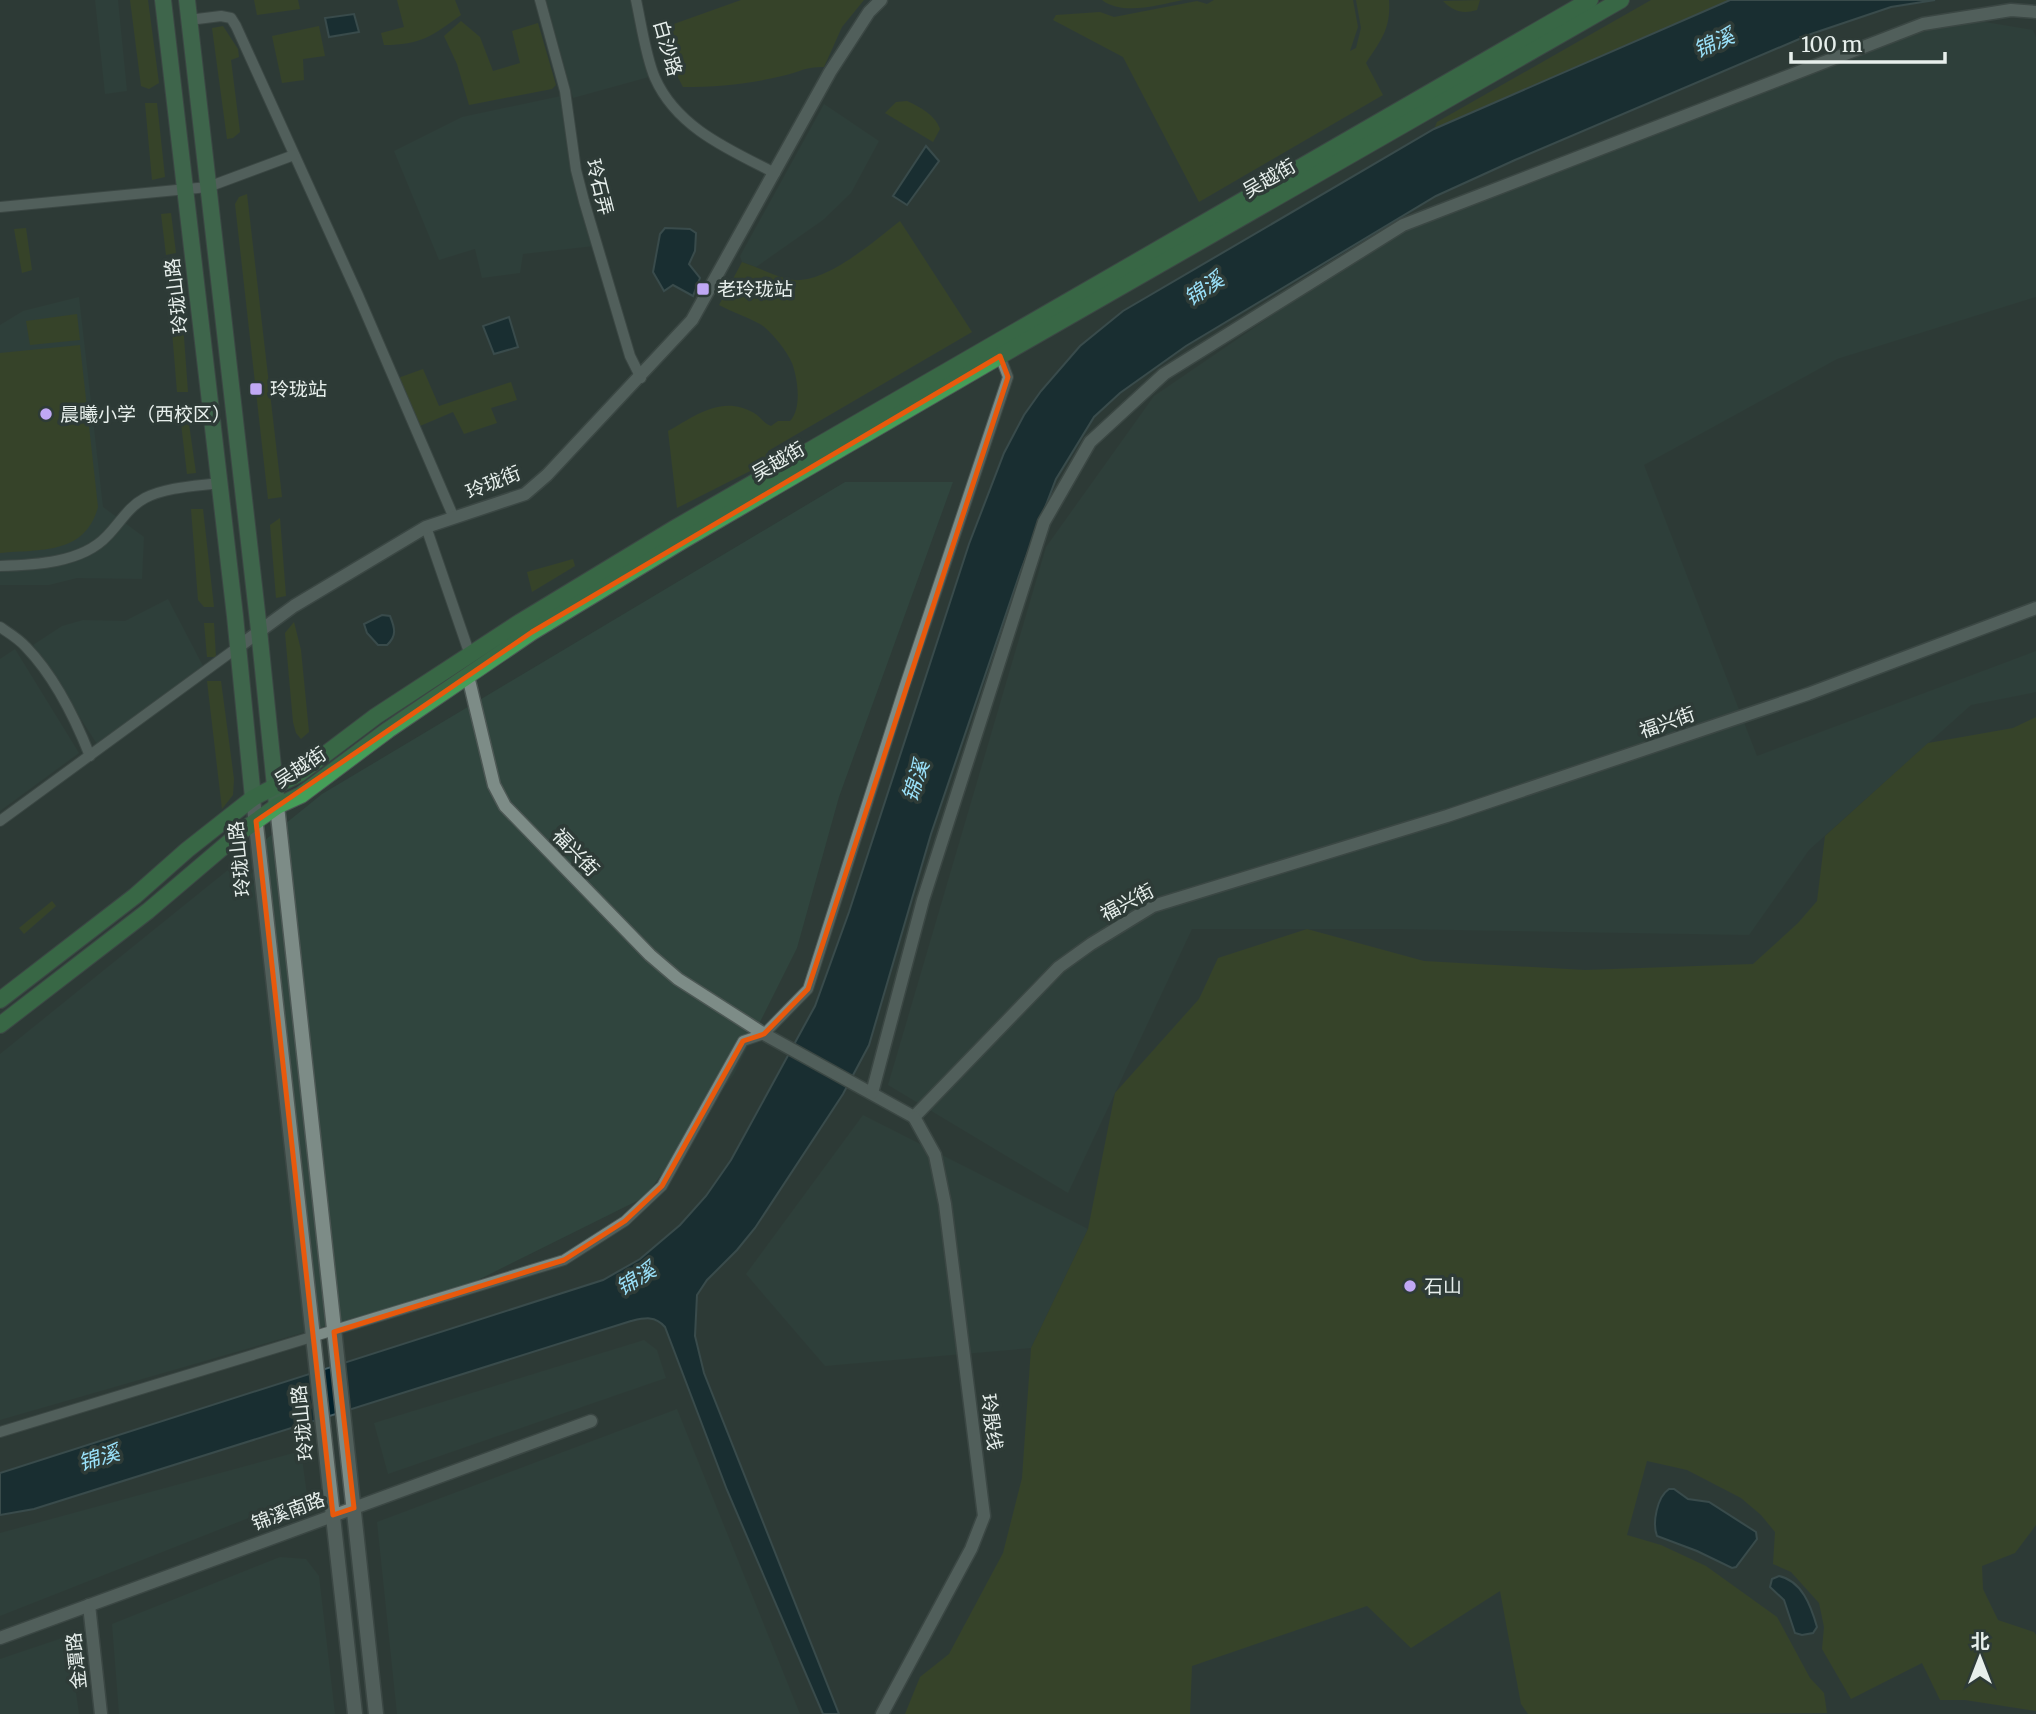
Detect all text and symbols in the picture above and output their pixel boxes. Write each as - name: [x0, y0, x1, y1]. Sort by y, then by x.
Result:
- street label: 白沙路: [649, 17, 687, 79]
- water label: 锦溪: [1689, 21, 1740, 63]
- scale bar: [1791, 21, 1945, 65]
- text: 100 m: [1801, 31, 1863, 58]
- street label: 吴越街: [1238, 153, 1300, 203]
- street label: 玲石弄: [581, 156, 619, 218]
- street label: 玲珑山路: [159, 257, 193, 335]
- water label: 锦溪: [1179, 265, 1230, 312]
- place label: 老玲珑站: [717, 277, 793, 301]
- marker: 老玲珑站: [695, 281, 711, 297]
- place label: 玲珑站: [270, 377, 327, 401]
- marker: 玲珑站: [248, 381, 264, 397]
- place label: 晨曦小学（西校区）: [60, 402, 231, 426]
- marker: 晨曦小学（西校区）: [38, 406, 54, 422]
- street label: 吴越街: [747, 436, 809, 486]
- street label: 玲珑街: [462, 460, 524, 504]
- street label: 福兴街: [1636, 701, 1698, 743]
- street label: 吴越街: [270, 741, 330, 793]
- water label: 锦溪: [896, 755, 936, 805]
- street label: 玲珑山路: [223, 820, 255, 898]
- street label: 福兴街: [548, 823, 604, 881]
- street label: 福兴街: [1096, 878, 1158, 926]
- water label: 锦溪: [611, 1255, 662, 1301]
- place label: 石山: [1424, 1274, 1462, 1298]
- marker: 石山: [1402, 1278, 1418, 1294]
- street label: 玲珑山路: [286, 1384, 318, 1462]
- street label: 玲殷线: [977, 1392, 1007, 1452]
- water label: 锦溪: [75, 1438, 125, 1477]
- street label: 锦溪南路: [248, 1487, 328, 1535]
- north arrow: [1945, 1623, 2015, 1693]
- text: 北: [1970, 1629, 1990, 1653]
- street label: 金潭路: [61, 1631, 91, 1691]

